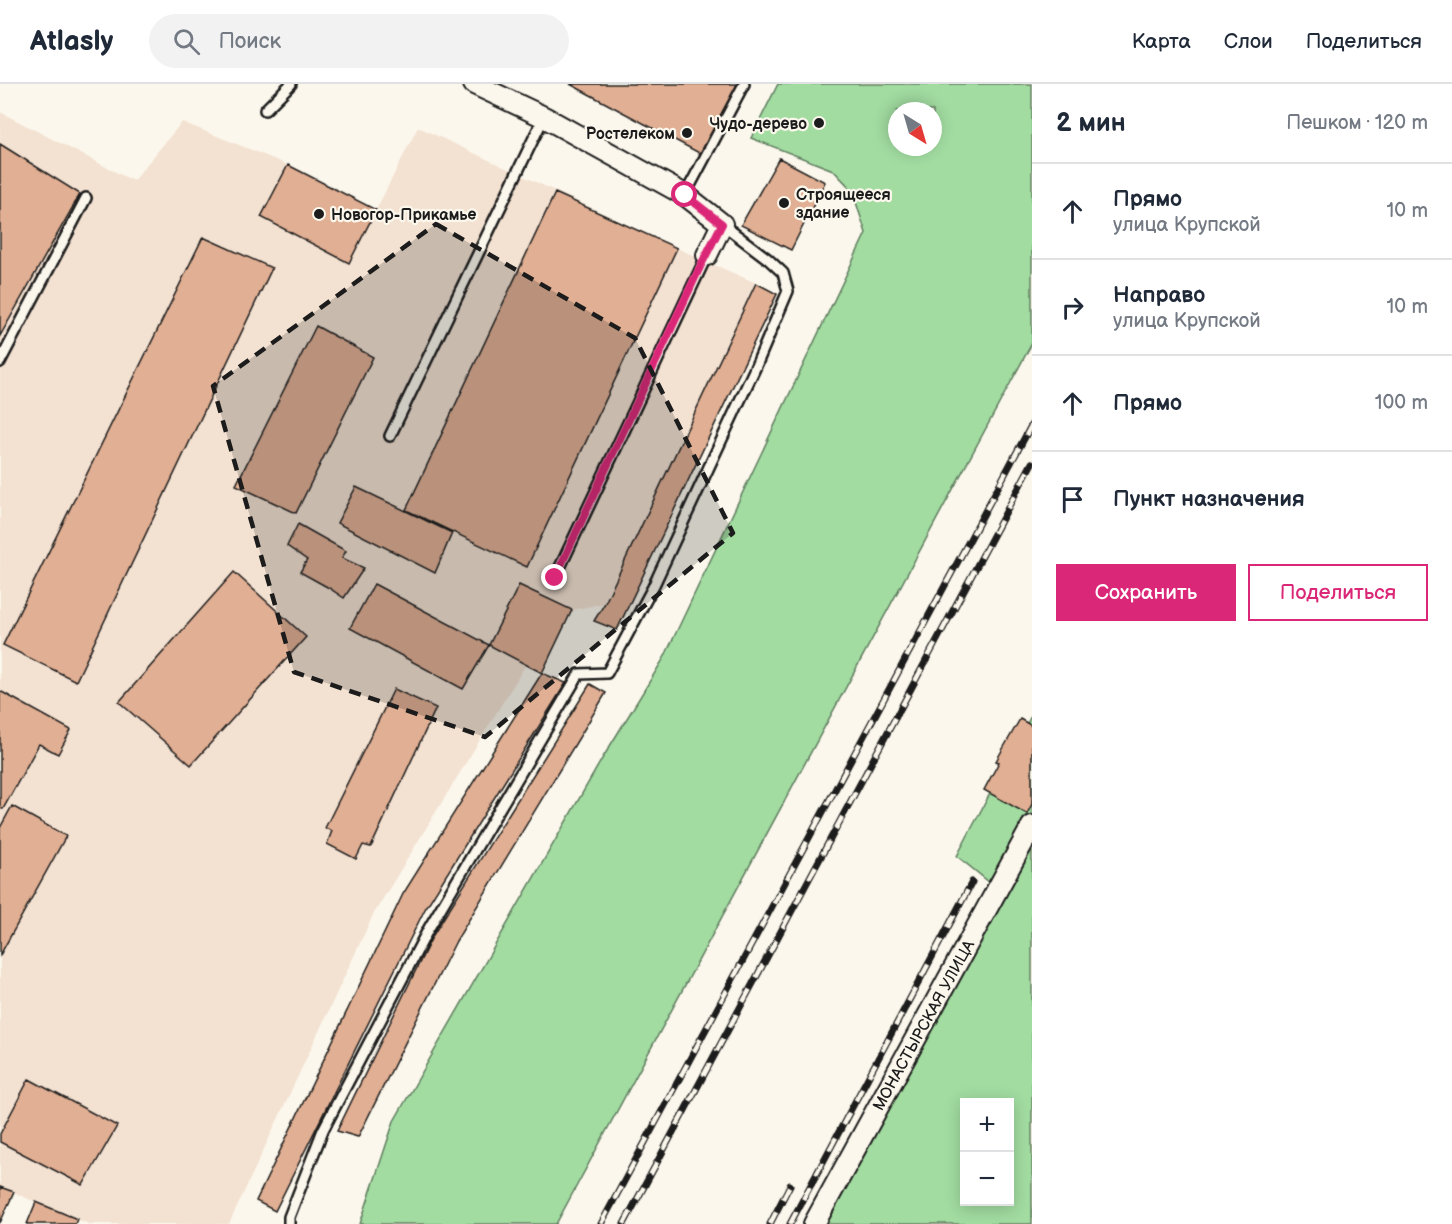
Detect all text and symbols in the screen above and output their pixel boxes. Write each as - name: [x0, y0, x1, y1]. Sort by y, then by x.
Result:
- search box: [149, 14, 569, 68]
- text: Atlasly: [30, 25, 113, 58]
- icon: search: [170, 25, 203, 58]
- text: Поиск: [218, 28, 281, 55]
- text: Карта: [1132, 29, 1191, 54]
- text: Слои: [1224, 29, 1273, 54]
- text: Поделиться: [1306, 29, 1422, 54]
- north arrow: [888, 102, 942, 156]
- text: 2 мин: [1056, 108, 1126, 139]
- text: Пешком · 120 m: [1286, 111, 1428, 135]
- place label: Чудо-дерево: [709, 115, 807, 134]
- marker: Чудо-дерево: [812, 116, 826, 130]
- place label: Ростелеком: [586, 125, 675, 144]
- marker: Ростелеком: [680, 126, 694, 140]
- route start: [671, 181, 697, 207]
- place label: Строящееся здание: [796, 186, 891, 223]
- text: Прямо: [1113, 186, 1182, 213]
- icon: ahead: [1056, 195, 1089, 228]
- marker: Строящееся здание: [777, 196, 791, 210]
- text: 10 m: [1387, 199, 1428, 223]
- place label: Новогор-Прикамье: [331, 206, 477, 225]
- marker: Новогор-Прикамье: [312, 207, 326, 221]
- text: улица Крупской: [1113, 213, 1261, 237]
- text: Направо: [1113, 282, 1205, 309]
- icon: right: [1056, 291, 1089, 324]
- text: 10 m: [1387, 295, 1428, 319]
- text: улица Крупской: [1113, 309, 1261, 333]
- icon: ahead: [1056, 387, 1089, 420]
- text: Прямо: [1113, 390, 1182, 417]
- text: 100 m: [1375, 391, 1428, 415]
- icon: arrive: [1056, 483, 1089, 516]
- text: Пункт назначения: [1113, 486, 1305, 513]
- route end: [541, 564, 567, 590]
- button: Сохранить: [1056, 564, 1236, 621]
- button: Поделиться: [1248, 564, 1428, 621]
- street label: МОНАСТЫРСКАЯ УЛИЦА: [869, 937, 979, 1114]
- map controls: [960, 1098, 1014, 1206]
- button: +: [960, 1098, 1014, 1152]
- button: −: [960, 1152, 1014, 1206]

